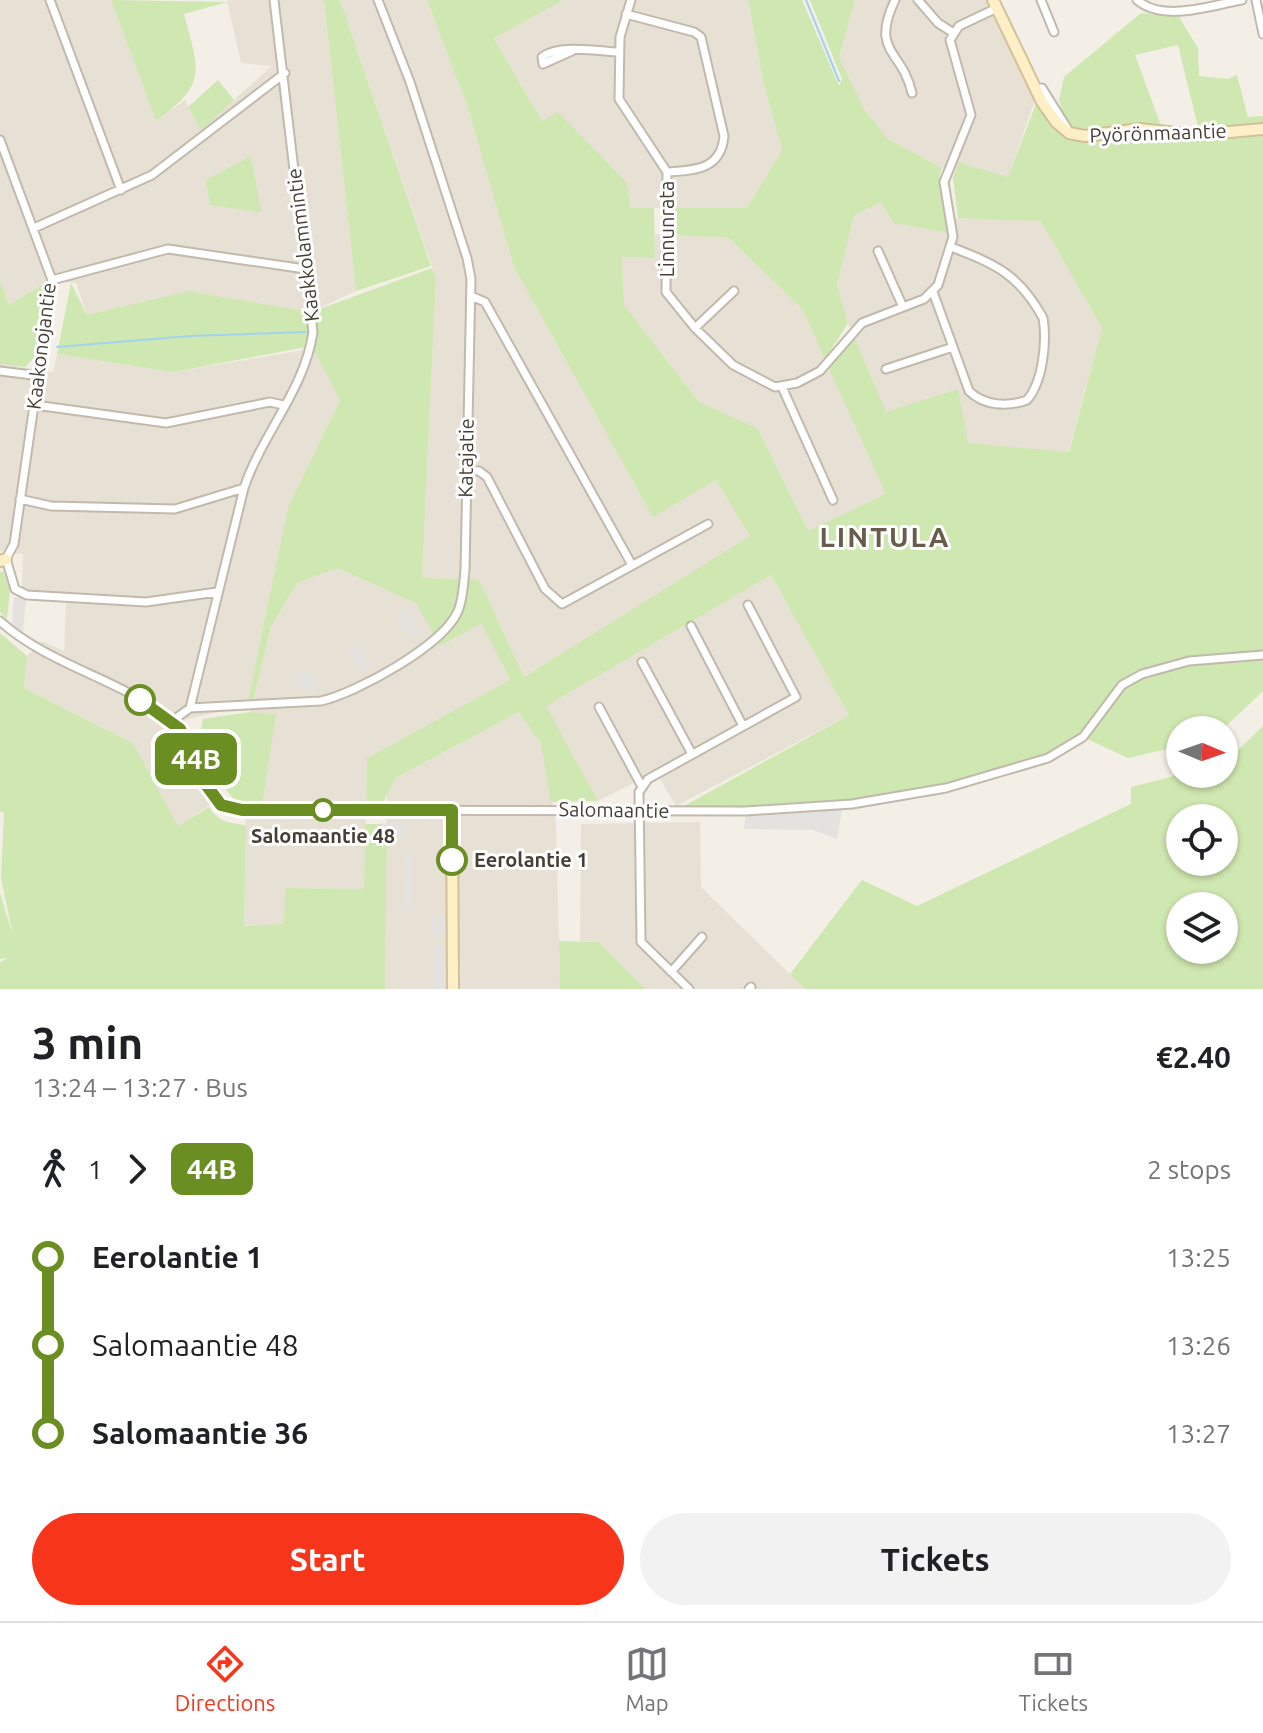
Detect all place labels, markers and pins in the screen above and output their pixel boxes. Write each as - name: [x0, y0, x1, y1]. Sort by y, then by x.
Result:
- unlabelled marker: [125, 685, 155, 715]
- marker: Salomaantie 48: [312, 799, 334, 821]
- place label: Salomaantie 48: [251, 824, 395, 847]
- marker: Eerolantie 1: [437, 845, 467, 875]
- place label: Eerolantie 1: [474, 848, 588, 871]

